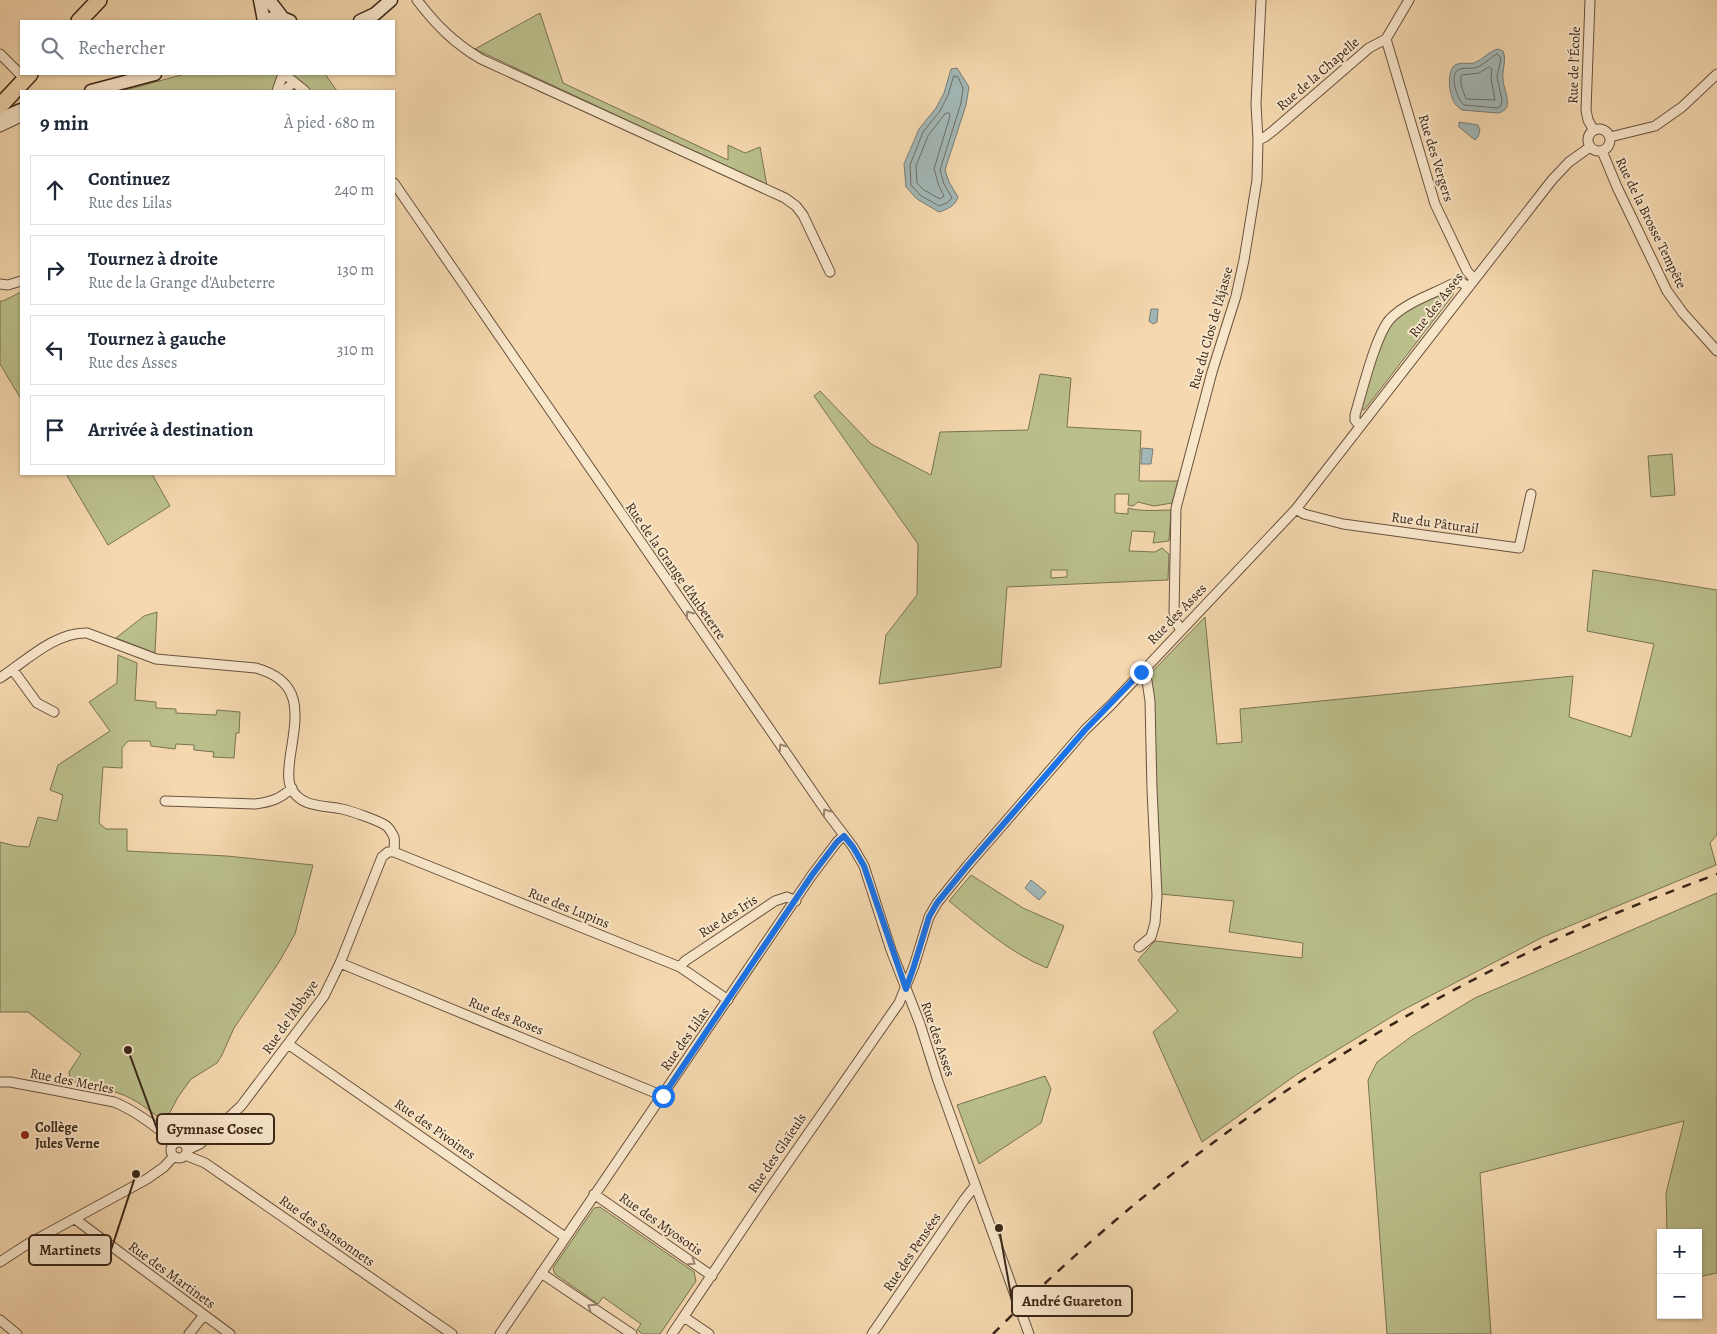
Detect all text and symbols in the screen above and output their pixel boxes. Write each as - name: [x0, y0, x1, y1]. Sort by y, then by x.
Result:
- search box: [20, 20, 395, 75]
- street label: Rue de l'École: [1563, 26, 1585, 104]
- street label: Rue de la Chapelle: [1273, 33, 1363, 115]
- icon: search: [38, 34, 66, 62]
- text: Rechercher: [78, 35, 165, 61]
- text: 9 min: [40, 109, 89, 137]
- text: À pied · 680 m: [284, 112, 375, 134]
- street label: Rue des Vergers: [1414, 112, 1458, 204]
- street label: Rue de la Brosse Tempête: [1611, 154, 1691, 292]
- text: Continuez: [88, 166, 170, 192]
- icon: ahead: [41, 176, 69, 204]
- text: 240 m: [334, 179, 374, 201]
- text: Rue des Lilas: [88, 192, 172, 214]
- text: Tournez à droite: [88, 246, 218, 272]
- icon: right: [41, 256, 69, 284]
- text: 130 m: [337, 259, 374, 281]
- street label: Rue du Clos de l'Ajasse: [1184, 264, 1238, 392]
- street label: Rue des Asses: [1404, 268, 1468, 342]
- text: Rue de la Grange d'Aubeterre: [88, 272, 275, 294]
- text: Tournez à gauche: [88, 326, 226, 352]
- icon: left: [41, 336, 69, 364]
- text: 310 m: [337, 339, 374, 361]
- text: Rue des Asses: [88, 352, 177, 374]
- icon: arrive: [41, 416, 69, 444]
- text: Arrivée à destination: [88, 417, 253, 443]
- street label: Rue de la Grange d'Aubeterre: [621, 498, 731, 644]
- street label: Rue du Pâturail: [1390, 507, 1480, 539]
- street label: Rue des Asses: [1143, 579, 1211, 649]
- one-way arrow: [686, 610, 695, 620]
- route end: [1130, 661, 1153, 684]
- one-way arrow: [779, 744, 788, 753]
- one-way arrow: [823, 808, 832, 818]
- street label: Rue des Lupins: [525, 883, 613, 933]
- street label: Rue des Iris: [695, 890, 761, 942]
- street label: Rue de l'Abbaye: [257, 976, 323, 1058]
- street label: Rue des Roses: [466, 992, 546, 1040]
- street label: Rue des Asses: [916, 999, 960, 1079]
- street label: Rue des Lilas: [656, 1003, 714, 1075]
- street label: Rue des Merles: [28, 1064, 116, 1098]
- route start: [652, 1085, 675, 1108]
- street label: Rue des Pivoines: [391, 1094, 479, 1164]
- street label: Rue des Glaïeuls: [743, 1109, 811, 1197]
- callout: Gymnase Cosec: [157, 1114, 274, 1144]
- place label: Collège Jules Verne: [35, 1118, 100, 1153]
- text: Gymnase Cosec: [167, 1119, 263, 1139]
- marker: Collège Jules Verne: [19, 1129, 31, 1141]
- street label: Rue des Myosotis: [615, 1188, 707, 1260]
- street label: Rue des Sansonnets: [275, 1191, 379, 1271]
- street label: Rue des Pensées: [878, 1209, 946, 1295]
- map controls: [1657, 1229, 1702, 1319]
- button: +: [1657, 1229, 1702, 1274]
- callout: Martinets: [29, 1235, 111, 1265]
- street label: Rue des Martinets: [125, 1237, 219, 1313]
- text: Martinets: [39, 1240, 101, 1260]
- one-way arrow: [686, 1256, 696, 1265]
- button: −: [1657, 1274, 1702, 1319]
- callout: André Guareton: [1012, 1286, 1132, 1316]
- text: André Guareton: [1021, 1291, 1123, 1311]
- one-way arrow: [587, 1304, 597, 1313]

